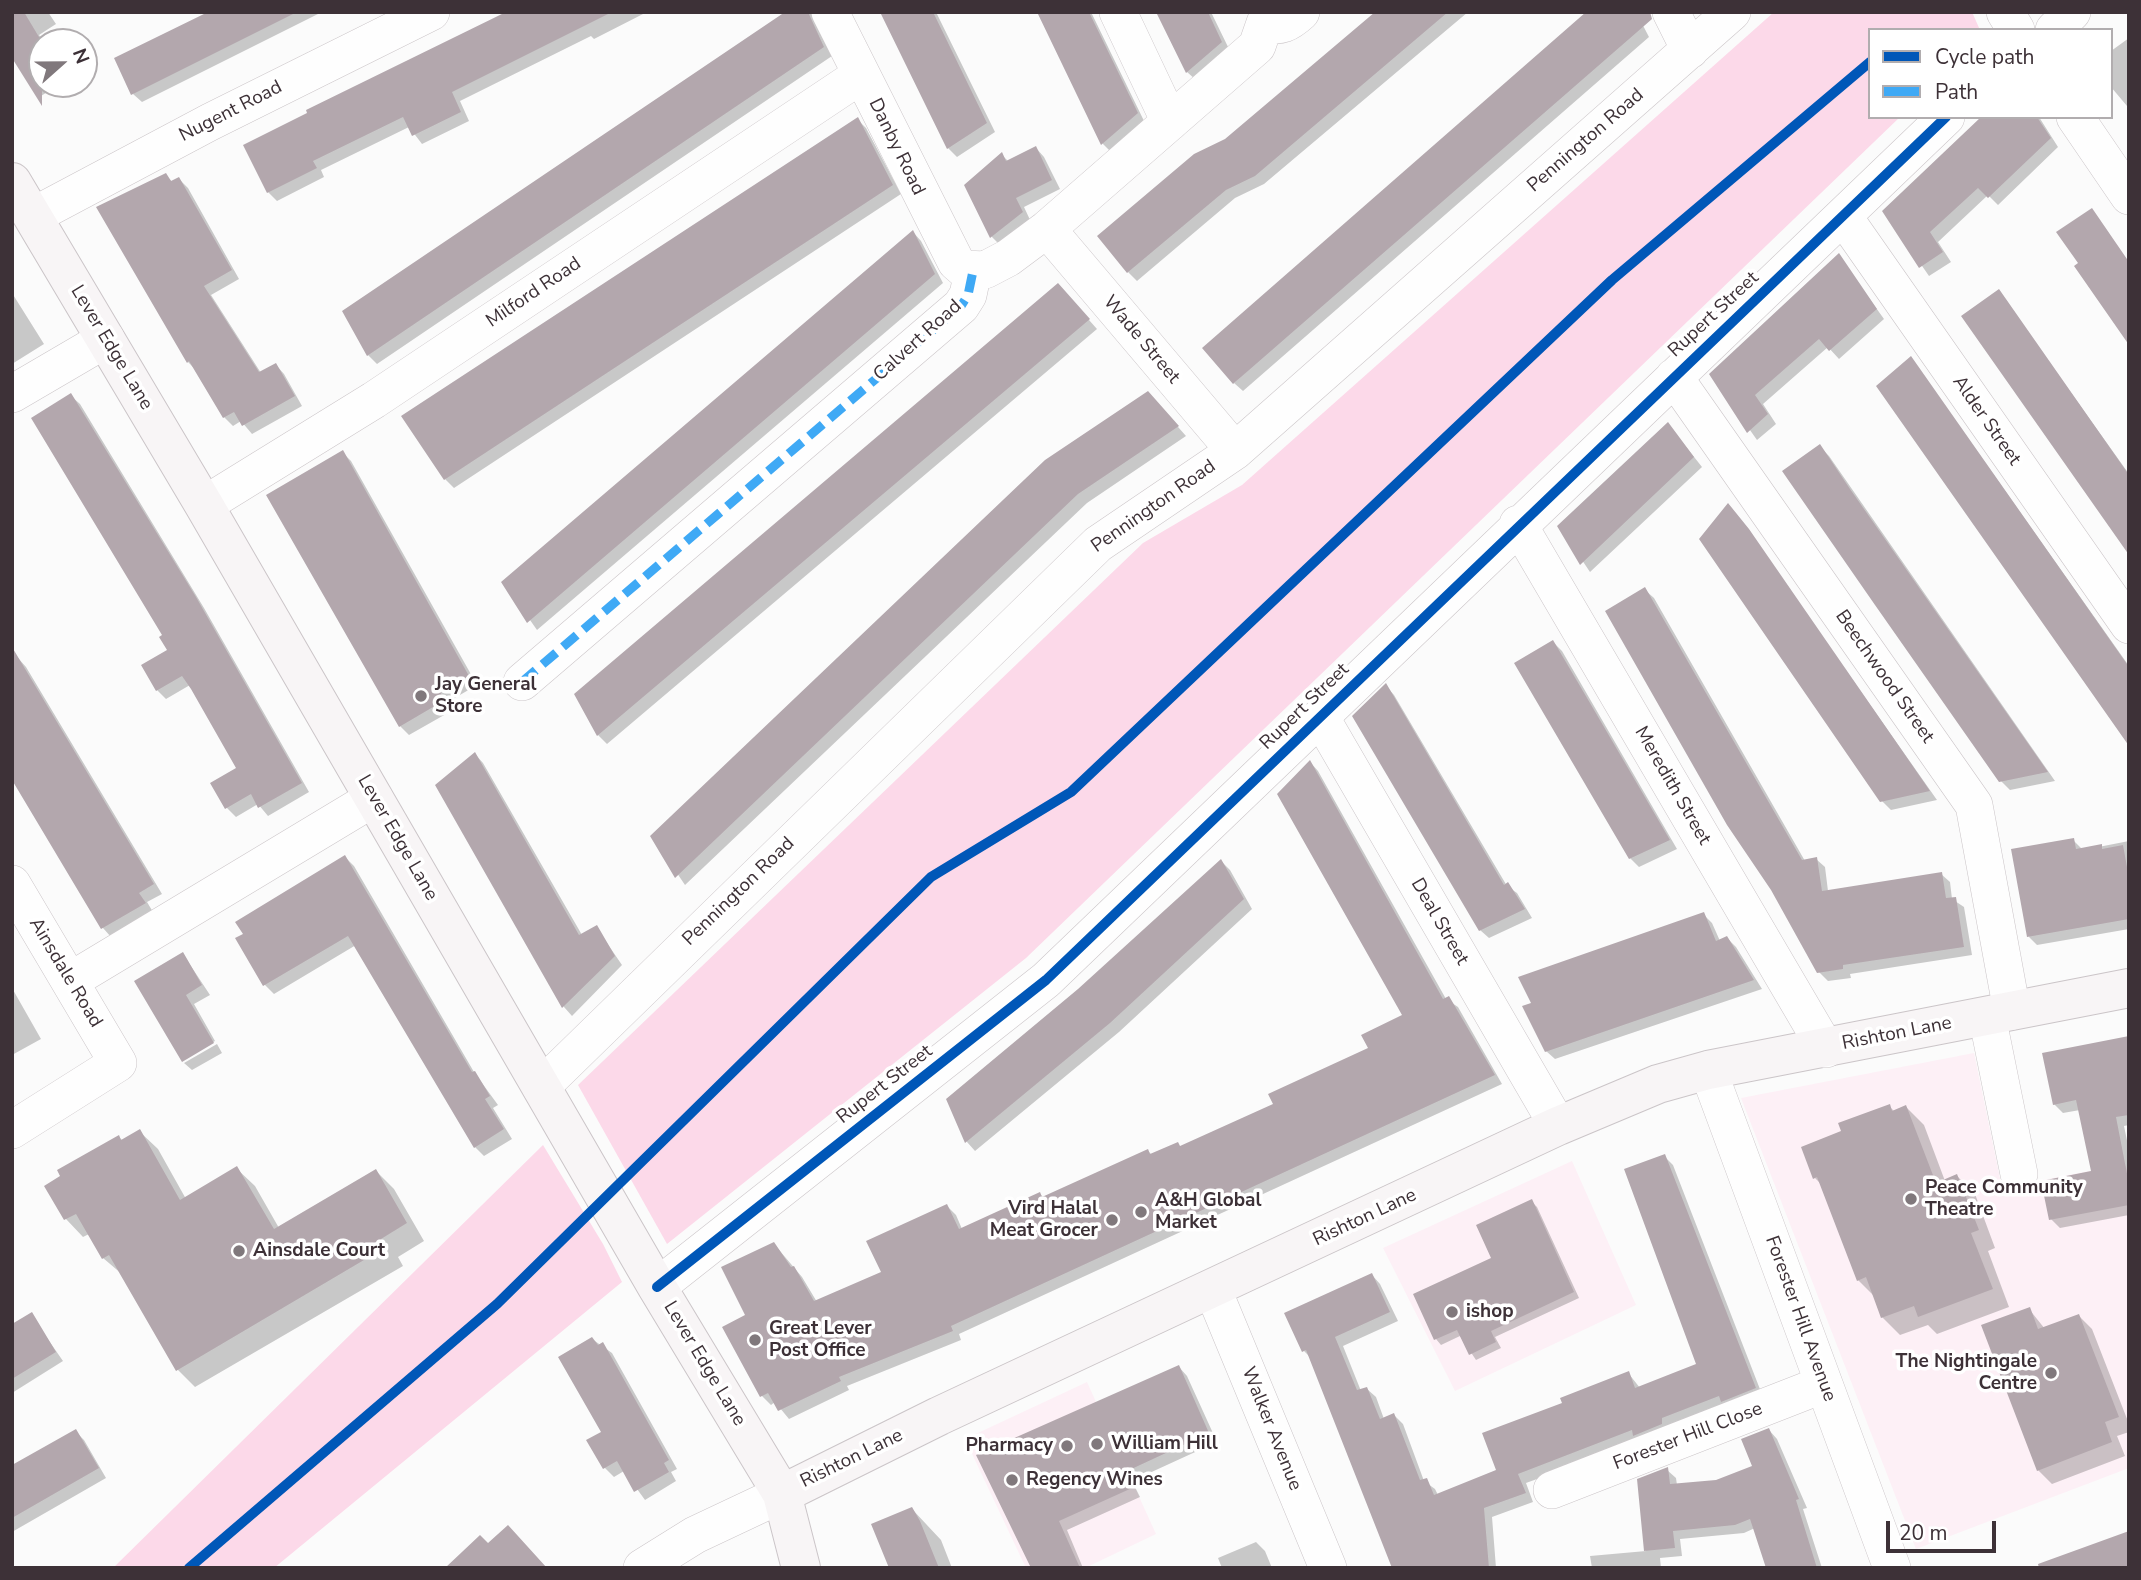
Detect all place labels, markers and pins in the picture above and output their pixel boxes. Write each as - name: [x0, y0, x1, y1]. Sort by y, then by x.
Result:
- place label: Jay General Store: [435, 674, 537, 718]
- marker: Jay General Store: [413, 688, 429, 704]
- place label: Peace Community Theatre: [1925, 1177, 2083, 1221]
- place label: A&H Global Market: [1155, 1190, 1261, 1234]
- marker: Peace Community Theatre: [1903, 1191, 1919, 1207]
- place label: Vird Halal Meat Grocer: [990, 1198, 1098, 1242]
- marker: A&H Global Market: [1133, 1204, 1149, 1220]
- marker: Vird Halal Meat Grocer: [1104, 1212, 1120, 1228]
- place label: Ainsdale Court: [253, 1240, 385, 1262]
- marker: Ainsdale Court: [231, 1243, 247, 1259]
- place label: ishop: [1466, 1301, 1514, 1323]
- marker: ishop: [1444, 1304, 1460, 1320]
- place label: Great Lever Post Office: [769, 1318, 872, 1362]
- marker: Great Lever Post Office: [747, 1332, 763, 1348]
- place label: The Nightingale Centre: [1896, 1351, 2037, 1395]
- marker: The Nightingale Centre: [2043, 1365, 2059, 1381]
- place label: William Hill: [1111, 1433, 1218, 1455]
- place label: Pharmacy: [965, 1435, 1053, 1457]
- marker: William Hill: [1089, 1436, 1105, 1452]
- marker: Pharmacy: [1059, 1438, 1075, 1454]
- place label: Regency Wines: [1026, 1469, 1163, 1491]
- marker: Regency Wines: [1004, 1472, 1020, 1488]

